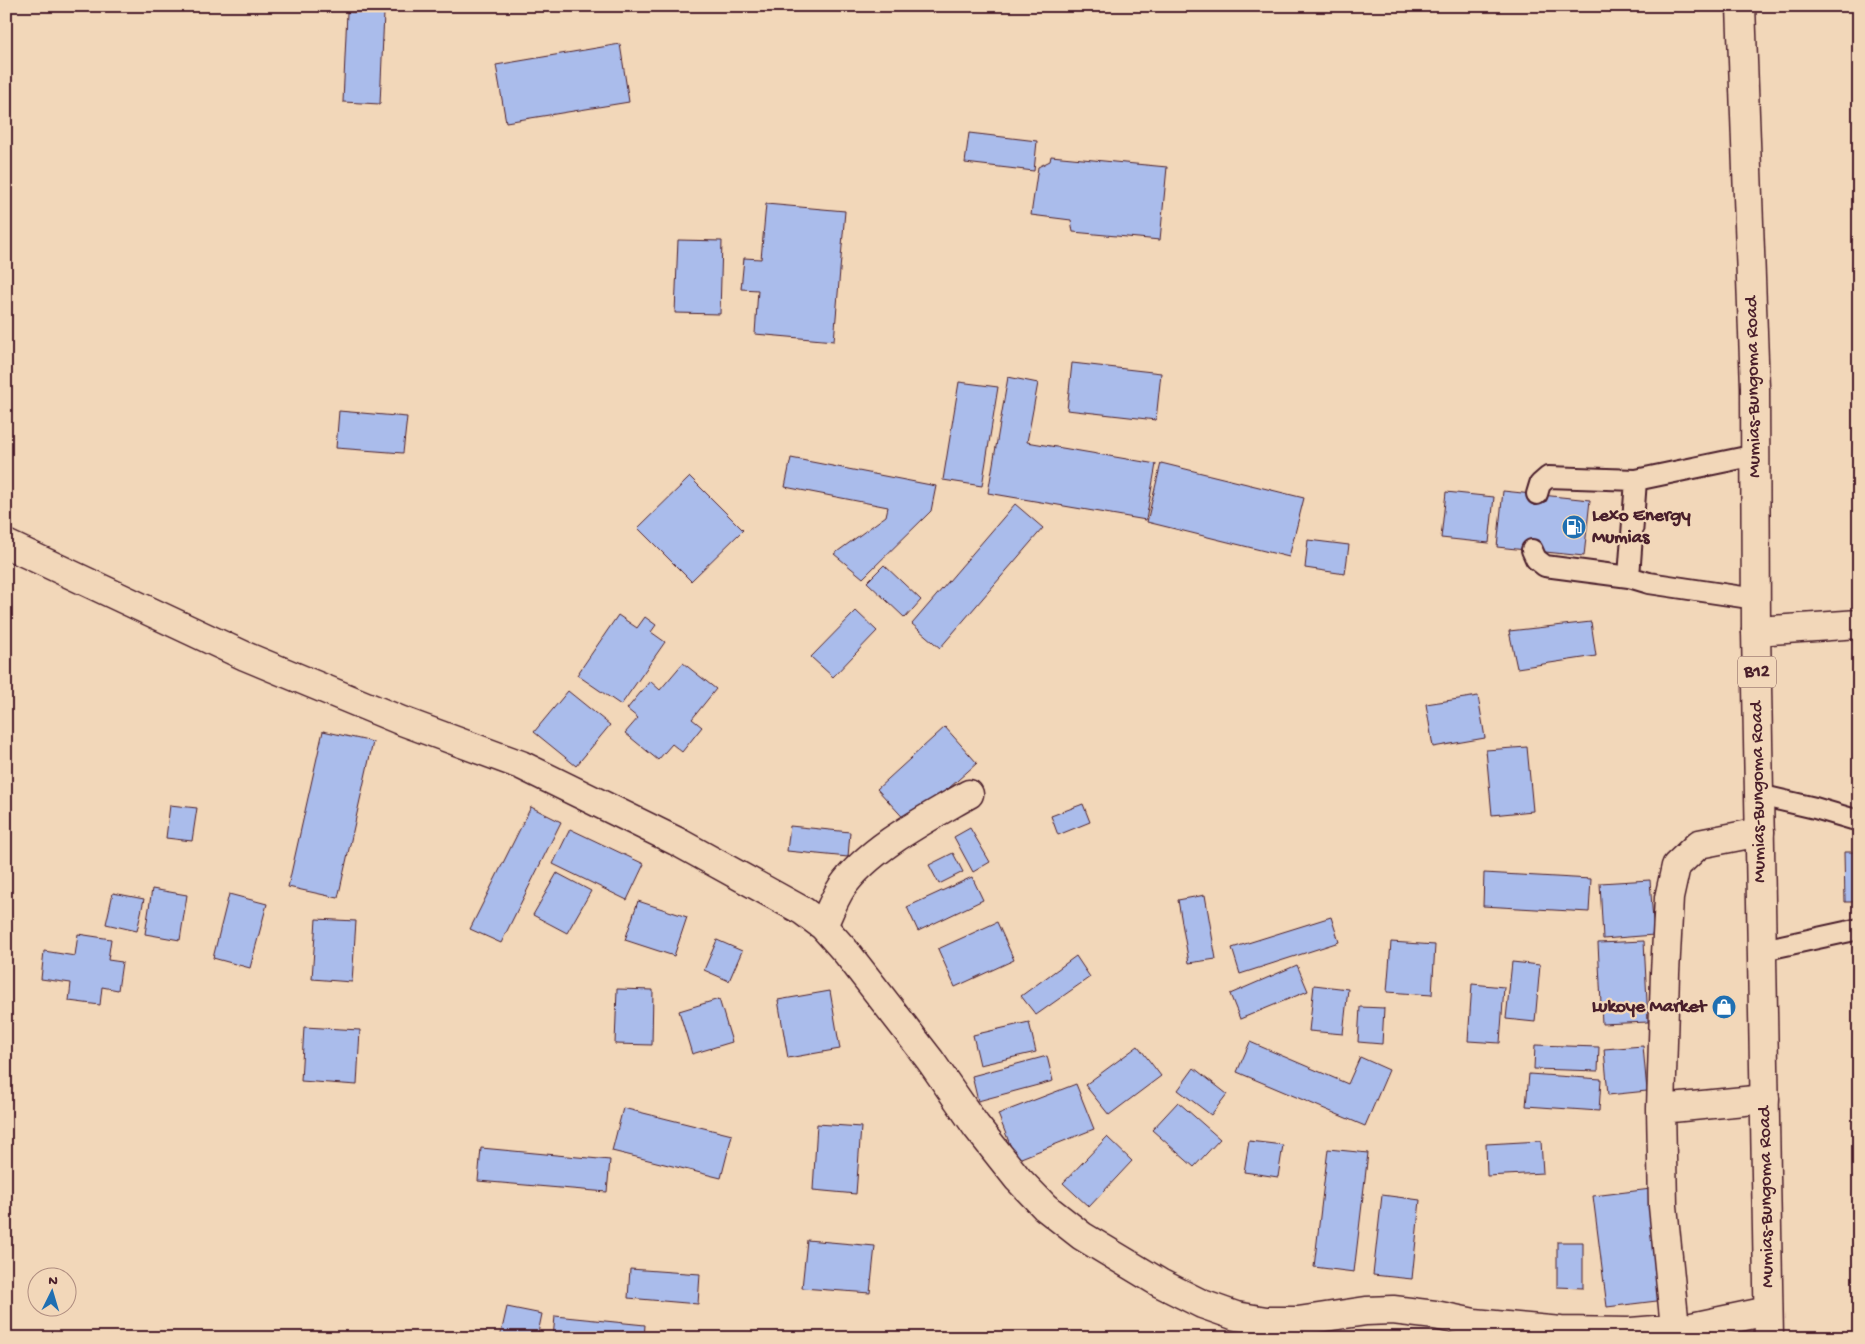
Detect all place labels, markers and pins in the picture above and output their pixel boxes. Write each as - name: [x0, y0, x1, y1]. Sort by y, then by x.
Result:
- place label: Lexo Energy Mumias: [1592, 505, 1691, 550]
- fuel station icon: Lexo Energy Mumias: [1561, 514, 1587, 540]
- shop icon: Lukoye Market: [1711, 994, 1737, 1020]
- place label: Lukoye Market: [1592, 996, 1708, 1019]

